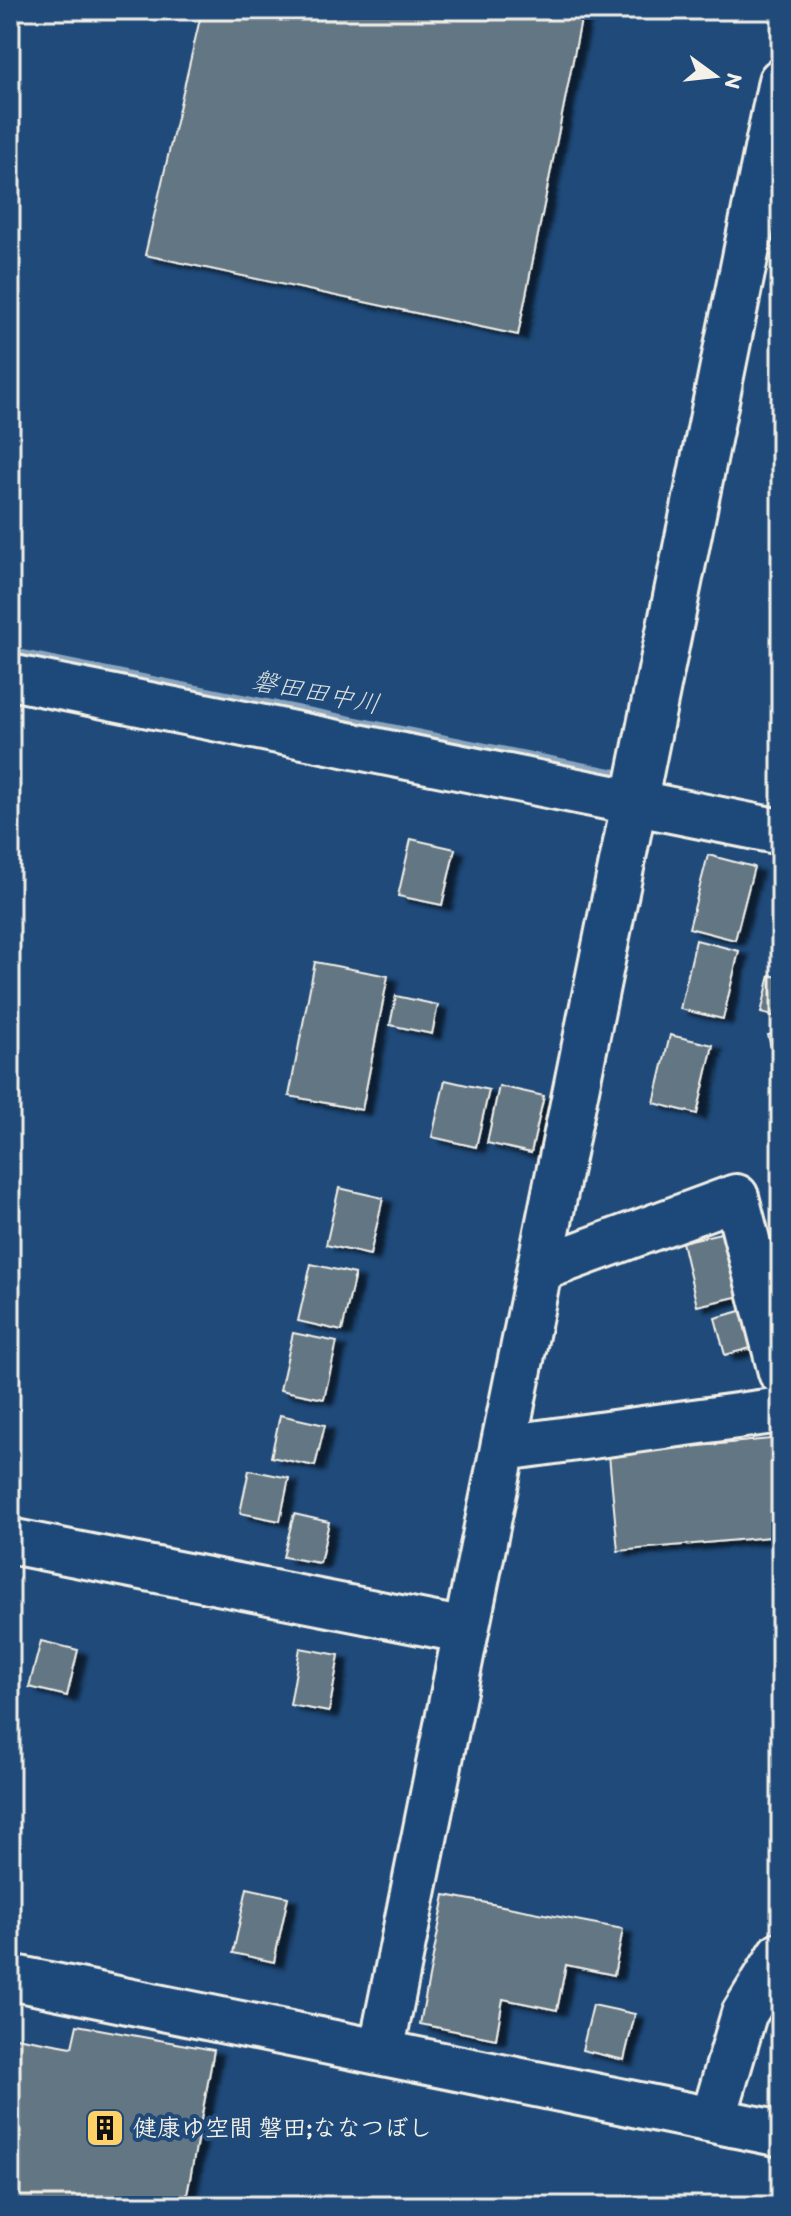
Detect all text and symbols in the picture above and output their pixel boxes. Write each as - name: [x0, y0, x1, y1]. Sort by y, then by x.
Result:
- north arrow: [675, 36, 755, 116]
- text: N: [719, 70, 749, 92]
- water label: 磐田田中川: [249, 664, 383, 720]
- building icon: 健康ゆ空間 磐田;ななつぼし: [84, 2107, 126, 2149]
- place label: 健康ゆ空間 磐田;ななつぼし: [133, 2113, 432, 2142]

